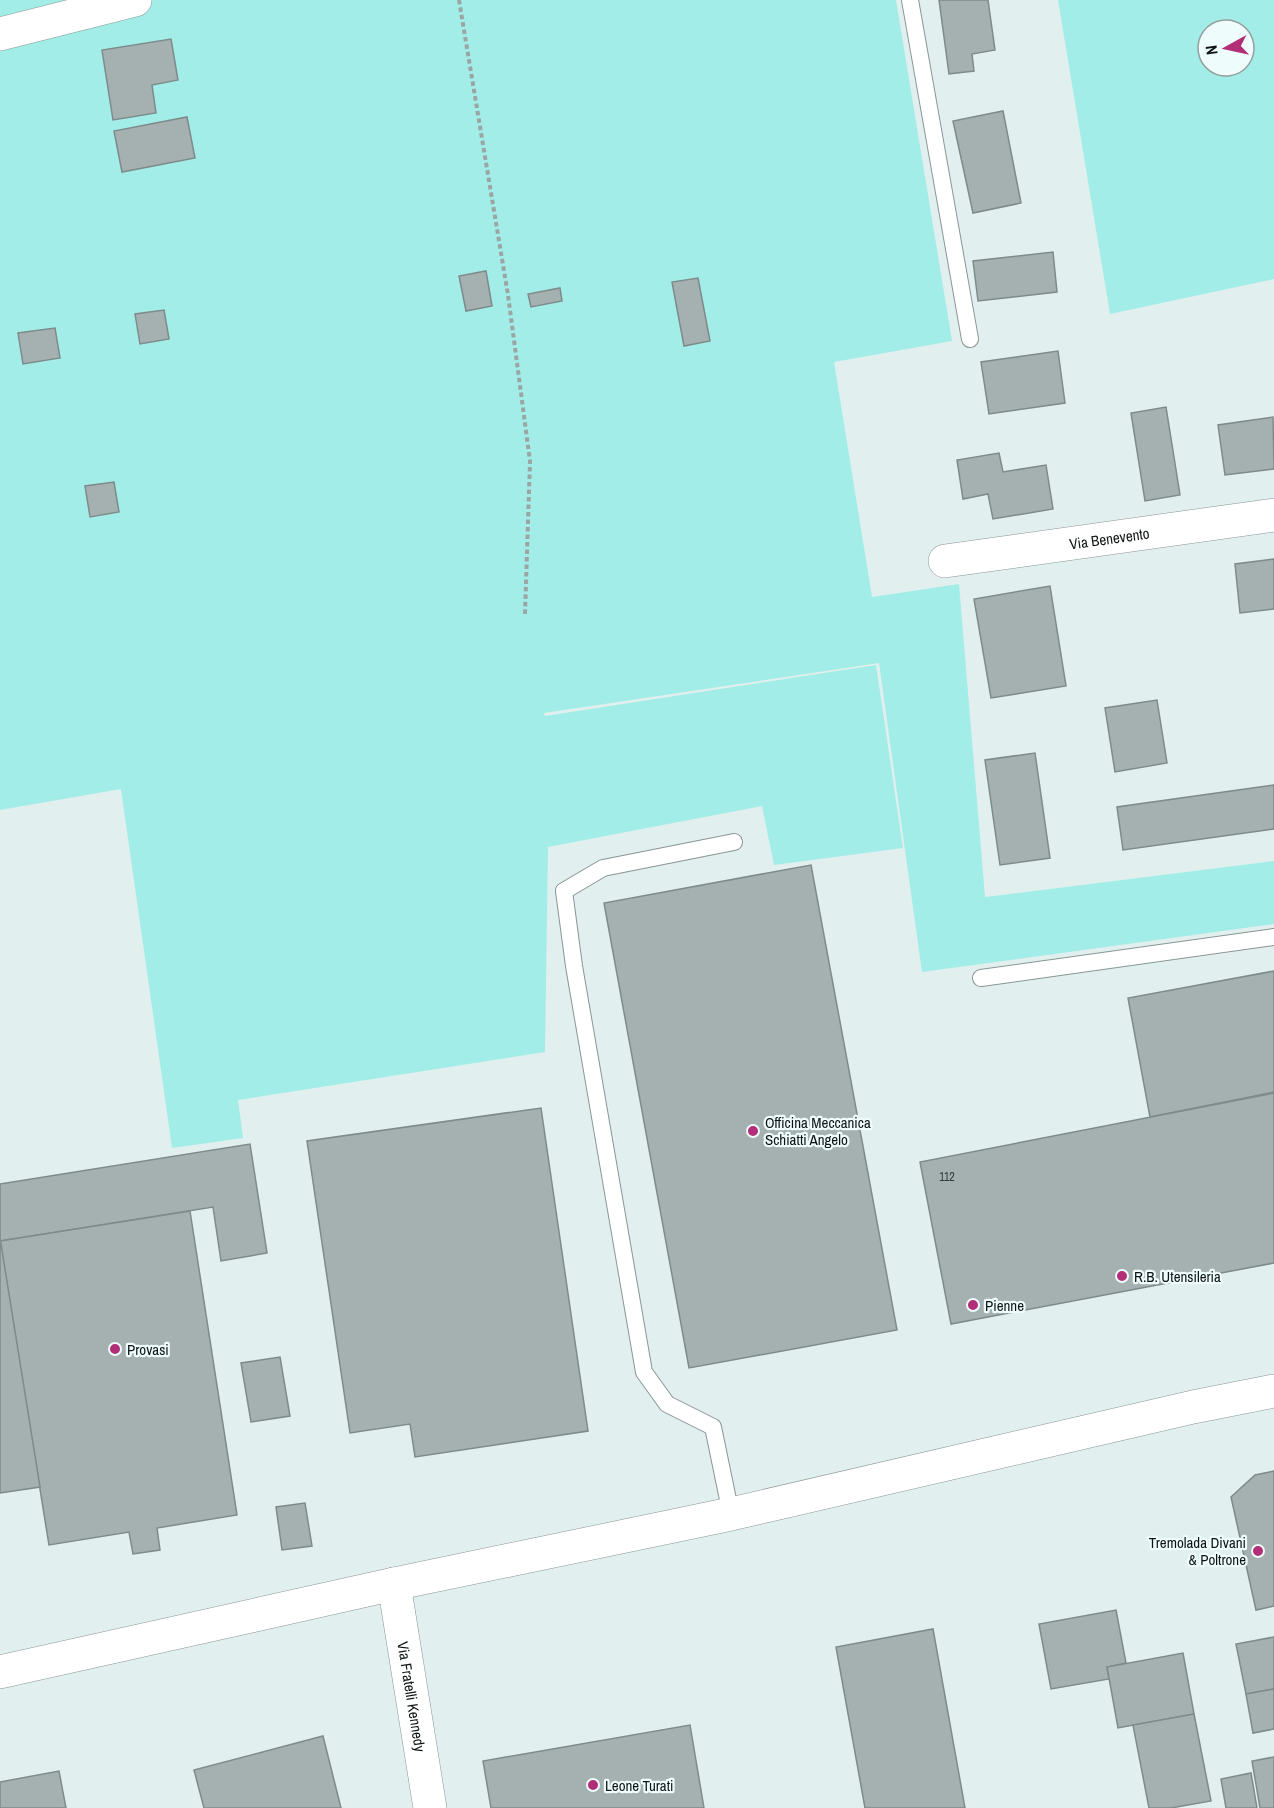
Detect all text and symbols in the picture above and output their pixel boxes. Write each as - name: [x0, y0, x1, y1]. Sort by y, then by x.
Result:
- north arrow: [1196, 18, 1256, 78]
- text: N: [1200, 44, 1223, 56]
- street label: Via Benevento: [1068, 522, 1151, 554]
- place label: Officina Meccanica Schiatti Angelo: [765, 1112, 871, 1150]
- marker: Officina Meccanica Schiatti Angelo: [746, 1124, 760, 1138]
- house number: 112: [939, 1169, 955, 1185]
- place label: R.B. Utensileria: [1134, 1266, 1221, 1287]
- marker: R.B. Utensileria: [1115, 1269, 1129, 1283]
- place label: Pienne: [985, 1295, 1024, 1316]
- marker: Pienne: [966, 1298, 980, 1312]
- place label: Provasi: [127, 1339, 169, 1360]
- marker: Provasi: [108, 1342, 122, 1356]
- place label: Tremolada Divani & Poltrone: [1149, 1532, 1246, 1570]
- marker: Tremolada Divani & Poltrone: [1251, 1544, 1265, 1558]
- street label: Via Fratelli Kennedy: [393, 1640, 431, 1754]
- place label: Leone Turati: [605, 1775, 674, 1796]
- marker: Leone Turati: [586, 1778, 600, 1792]

